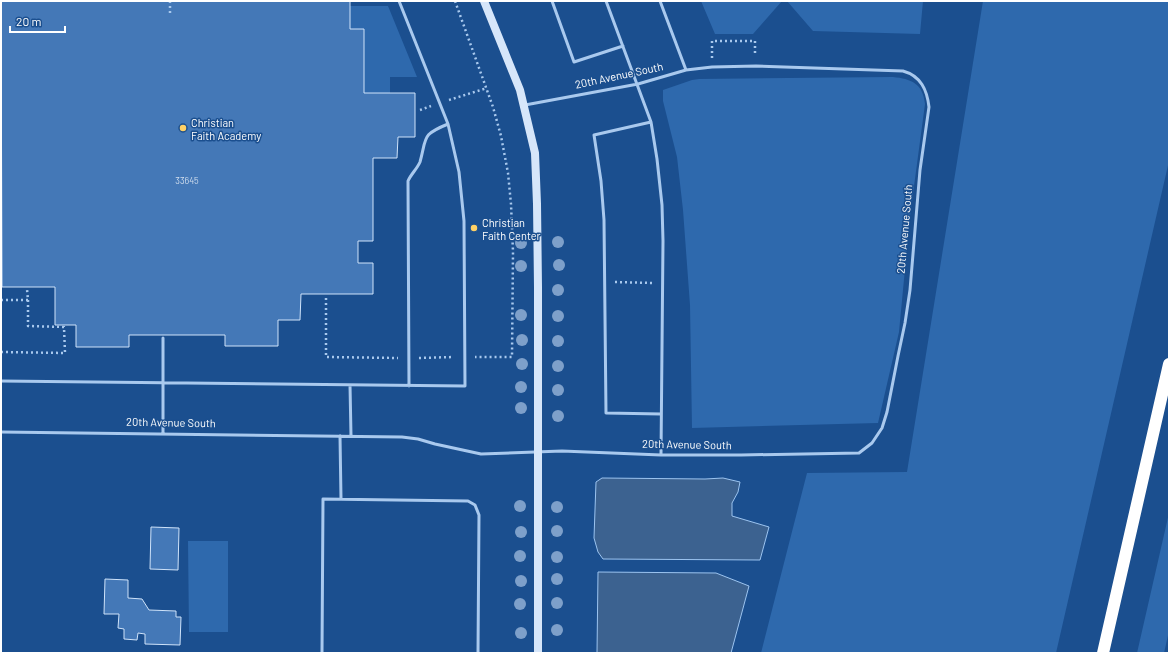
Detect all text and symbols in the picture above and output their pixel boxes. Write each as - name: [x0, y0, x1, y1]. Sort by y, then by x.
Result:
- scale bar: [10, 8, 65, 34]
- text: 20 m: [16, 14, 42, 28]
- street label: 20th Avenue South: [574, 59, 664, 91]
- place label: Christian Faith Academy: [191, 116, 261, 142]
- marker: Christian Faith Academy: [178, 123, 188, 133]
- house number: 33645: [175, 175, 199, 186]
- street label: 20th Avenue South: [894, 184, 914, 274]
- place label: Christian Faith Center: [482, 216, 541, 242]
- marker: Christian Faith Center: [469, 223, 479, 233]
- street label: 20th Avenue South: [126, 415, 216, 429]
- street label: 20th Avenue South: [642, 437, 732, 451]

